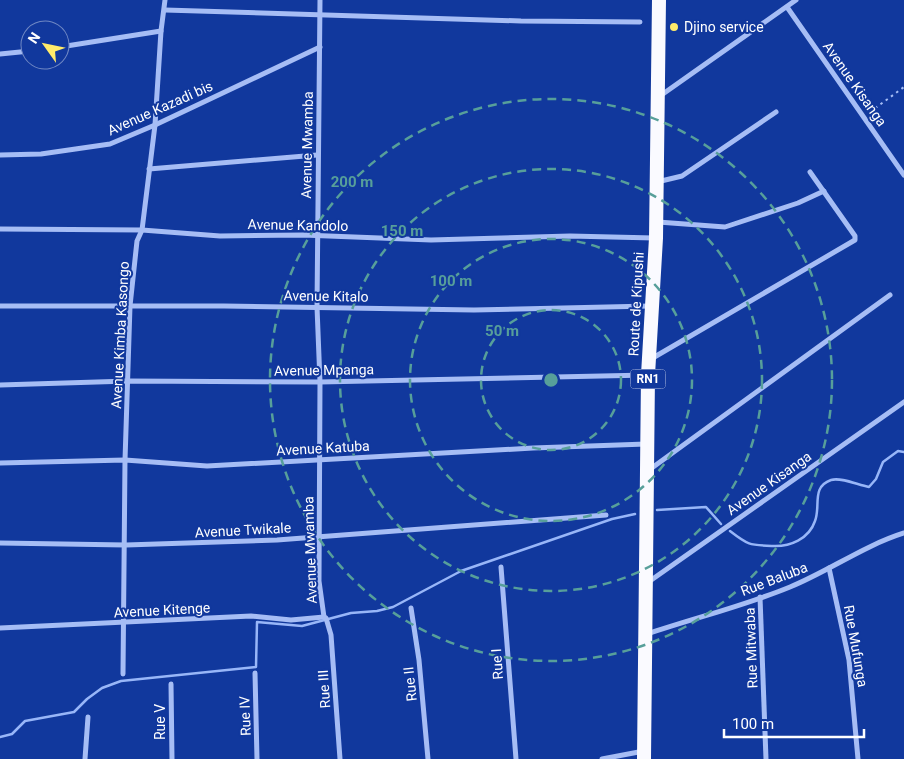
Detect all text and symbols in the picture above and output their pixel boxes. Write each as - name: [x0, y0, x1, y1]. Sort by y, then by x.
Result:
- place label: Djino service: [684, 19, 764, 35]
- north arrow: [20, 20, 70, 70]
- marker: Djino service: [668, 21, 680, 33]
- text: N: [25, 29, 44, 46]
- street label: Avenue Kisanga: [820, 39, 890, 129]
- street label: Avenue Kazadi bis: [105, 78, 215, 138]
- street label: Avenue Mwamba: [298, 91, 316, 199]
- text: 200 m: [331, 173, 373, 191]
- street label: Avenue Kandolo: [248, 216, 348, 234]
- text: 150 m: [381, 222, 423, 240]
- street label: Route de Kipushi: [625, 251, 647, 357]
- street label: Avenue Kimba Kasongo: [108, 261, 132, 409]
- text: 100 m: [430, 272, 472, 290]
- street label: Avenue Kitalo: [283, 287, 369, 305]
- text: 50 m: [485, 322, 519, 340]
- street label: Avenue Mpanga: [274, 361, 374, 379]
- road number: RN1: [630, 369, 666, 388]
- centre of rings: [542, 371, 560, 389]
- street label: Avenue Katuba: [276, 438, 370, 458]
- street label: Avenue Kisanga: [724, 448, 814, 518]
- street label: Avenue Mwamba: [300, 496, 320, 604]
- street label: Avenue Twikale: [194, 519, 292, 541]
- street label: Rue Baluba: [738, 559, 810, 599]
- street label: Avenue Kitenge: [113, 599, 211, 621]
- street label: Rue Mufunga: [841, 604, 871, 688]
- street label: Rue Mitwaba: [742, 607, 760, 689]
- street label: Rue I: [488, 648, 506, 680]
- street label: Rue II: [400, 666, 420, 702]
- street label: Rue III: [315, 669, 333, 709]
- street label: Rue IV: [236, 696, 254, 736]
- street label: Rue V: [152, 704, 168, 740]
- scale bar: [724, 706, 864, 738]
- text: 100 m: [732, 715, 774, 733]

